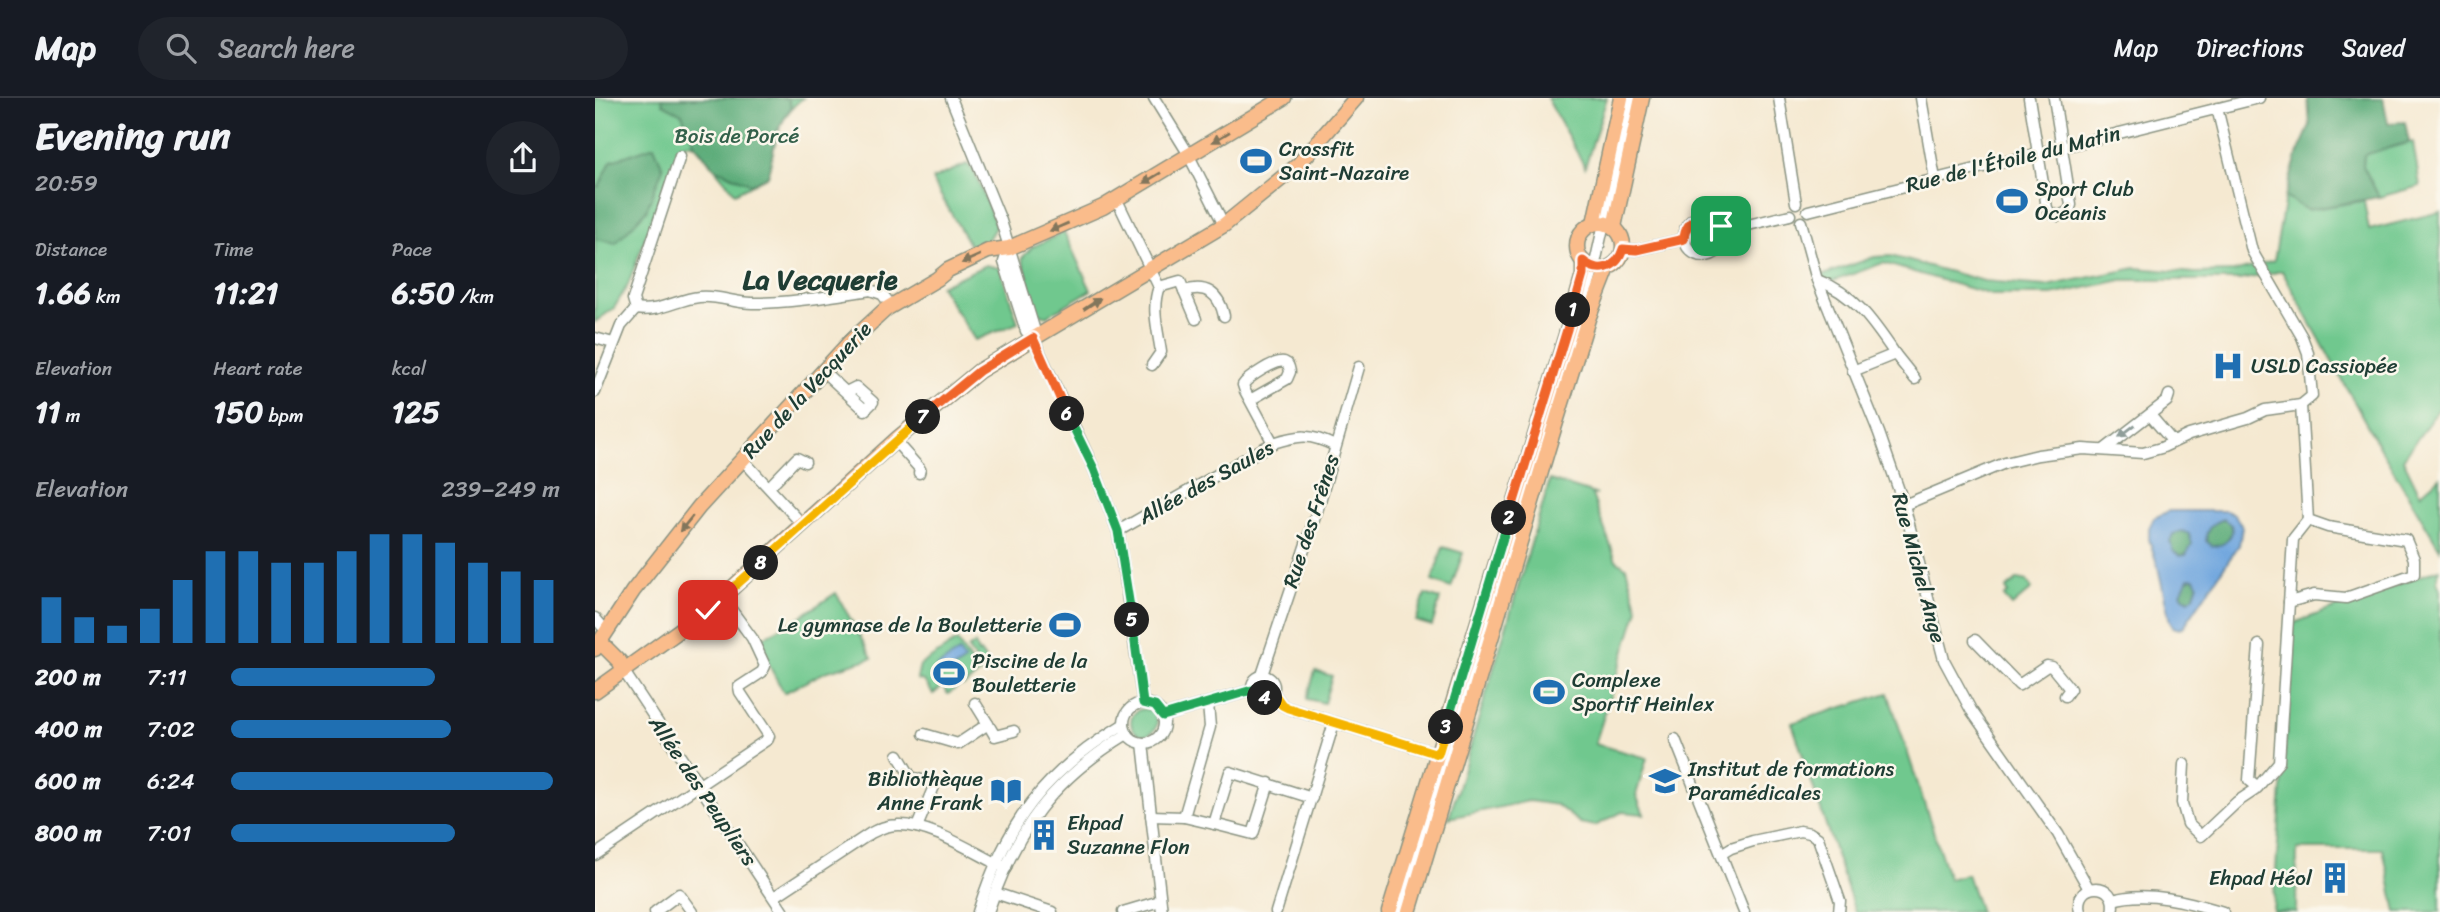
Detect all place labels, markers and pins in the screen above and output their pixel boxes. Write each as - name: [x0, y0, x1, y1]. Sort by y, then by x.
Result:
- place label: Crossfit Saint-Nazaire: [1279, 130, 1409, 192]
- sports icon: Crossfit Saint-Nazaire: [1239, 144, 1273, 178]
- place label: Sport Club Océanis: [2035, 170, 2134, 232]
- sports icon: Sport Club Océanis: [1995, 184, 2029, 218]
- pin: [1691, 196, 1751, 256]
- pin: 1: [1555, 292, 1591, 328]
- place label: USLD Cassiopée: [2251, 347, 2398, 385]
- hospital icon: USLD Cassiopée: [2211, 349, 2245, 383]
- pin: 6: [1049, 396, 1085, 432]
- pin: 7: [905, 400, 941, 434]
- pin: 2: [1492, 500, 1527, 536]
- pin: 8: [743, 546, 779, 580]
- pin: [678, 580, 738, 640]
- pin: 5: [1115, 602, 1149, 638]
- place label: Le gymnase de la Bouletterie: [778, 606, 1042, 644]
- sports icon: Le gymnase de la Bouletterie: [1048, 608, 1082, 642]
- place label: Piscine de la Bouletterie: [972, 642, 1088, 704]
- sports icon: Piscine de la Bouletterie: [932, 656, 966, 690]
- place label: Complexe Sportif Heinlex: [1572, 661, 1714, 723]
- sports icon: Complexe Sportif Heinlex: [1532, 675, 1566, 709]
- pin: 4: [1247, 680, 1283, 716]
- pin: 3: [1429, 710, 1463, 744]
- place label: Institut de formations Paramédicales: [1687, 750, 1894, 812]
- place label: Bibliothèque Anne Frank: [868, 760, 983, 822]
- school or university icon: Institut de formations Paramédicales: [1648, 764, 1682, 798]
- library icon: Bibliothèque Anne Frank: [989, 774, 1023, 808]
- place label: Ehpad Suzanne Flon: [1067, 804, 1190, 866]
- building icon: Ehpad Suzanne Flon: [1027, 818, 1061, 852]
- place label: Ehpad Héol: [2209, 859, 2313, 897]
- building icon: Ehpad Héol: [2318, 861, 2352, 895]

